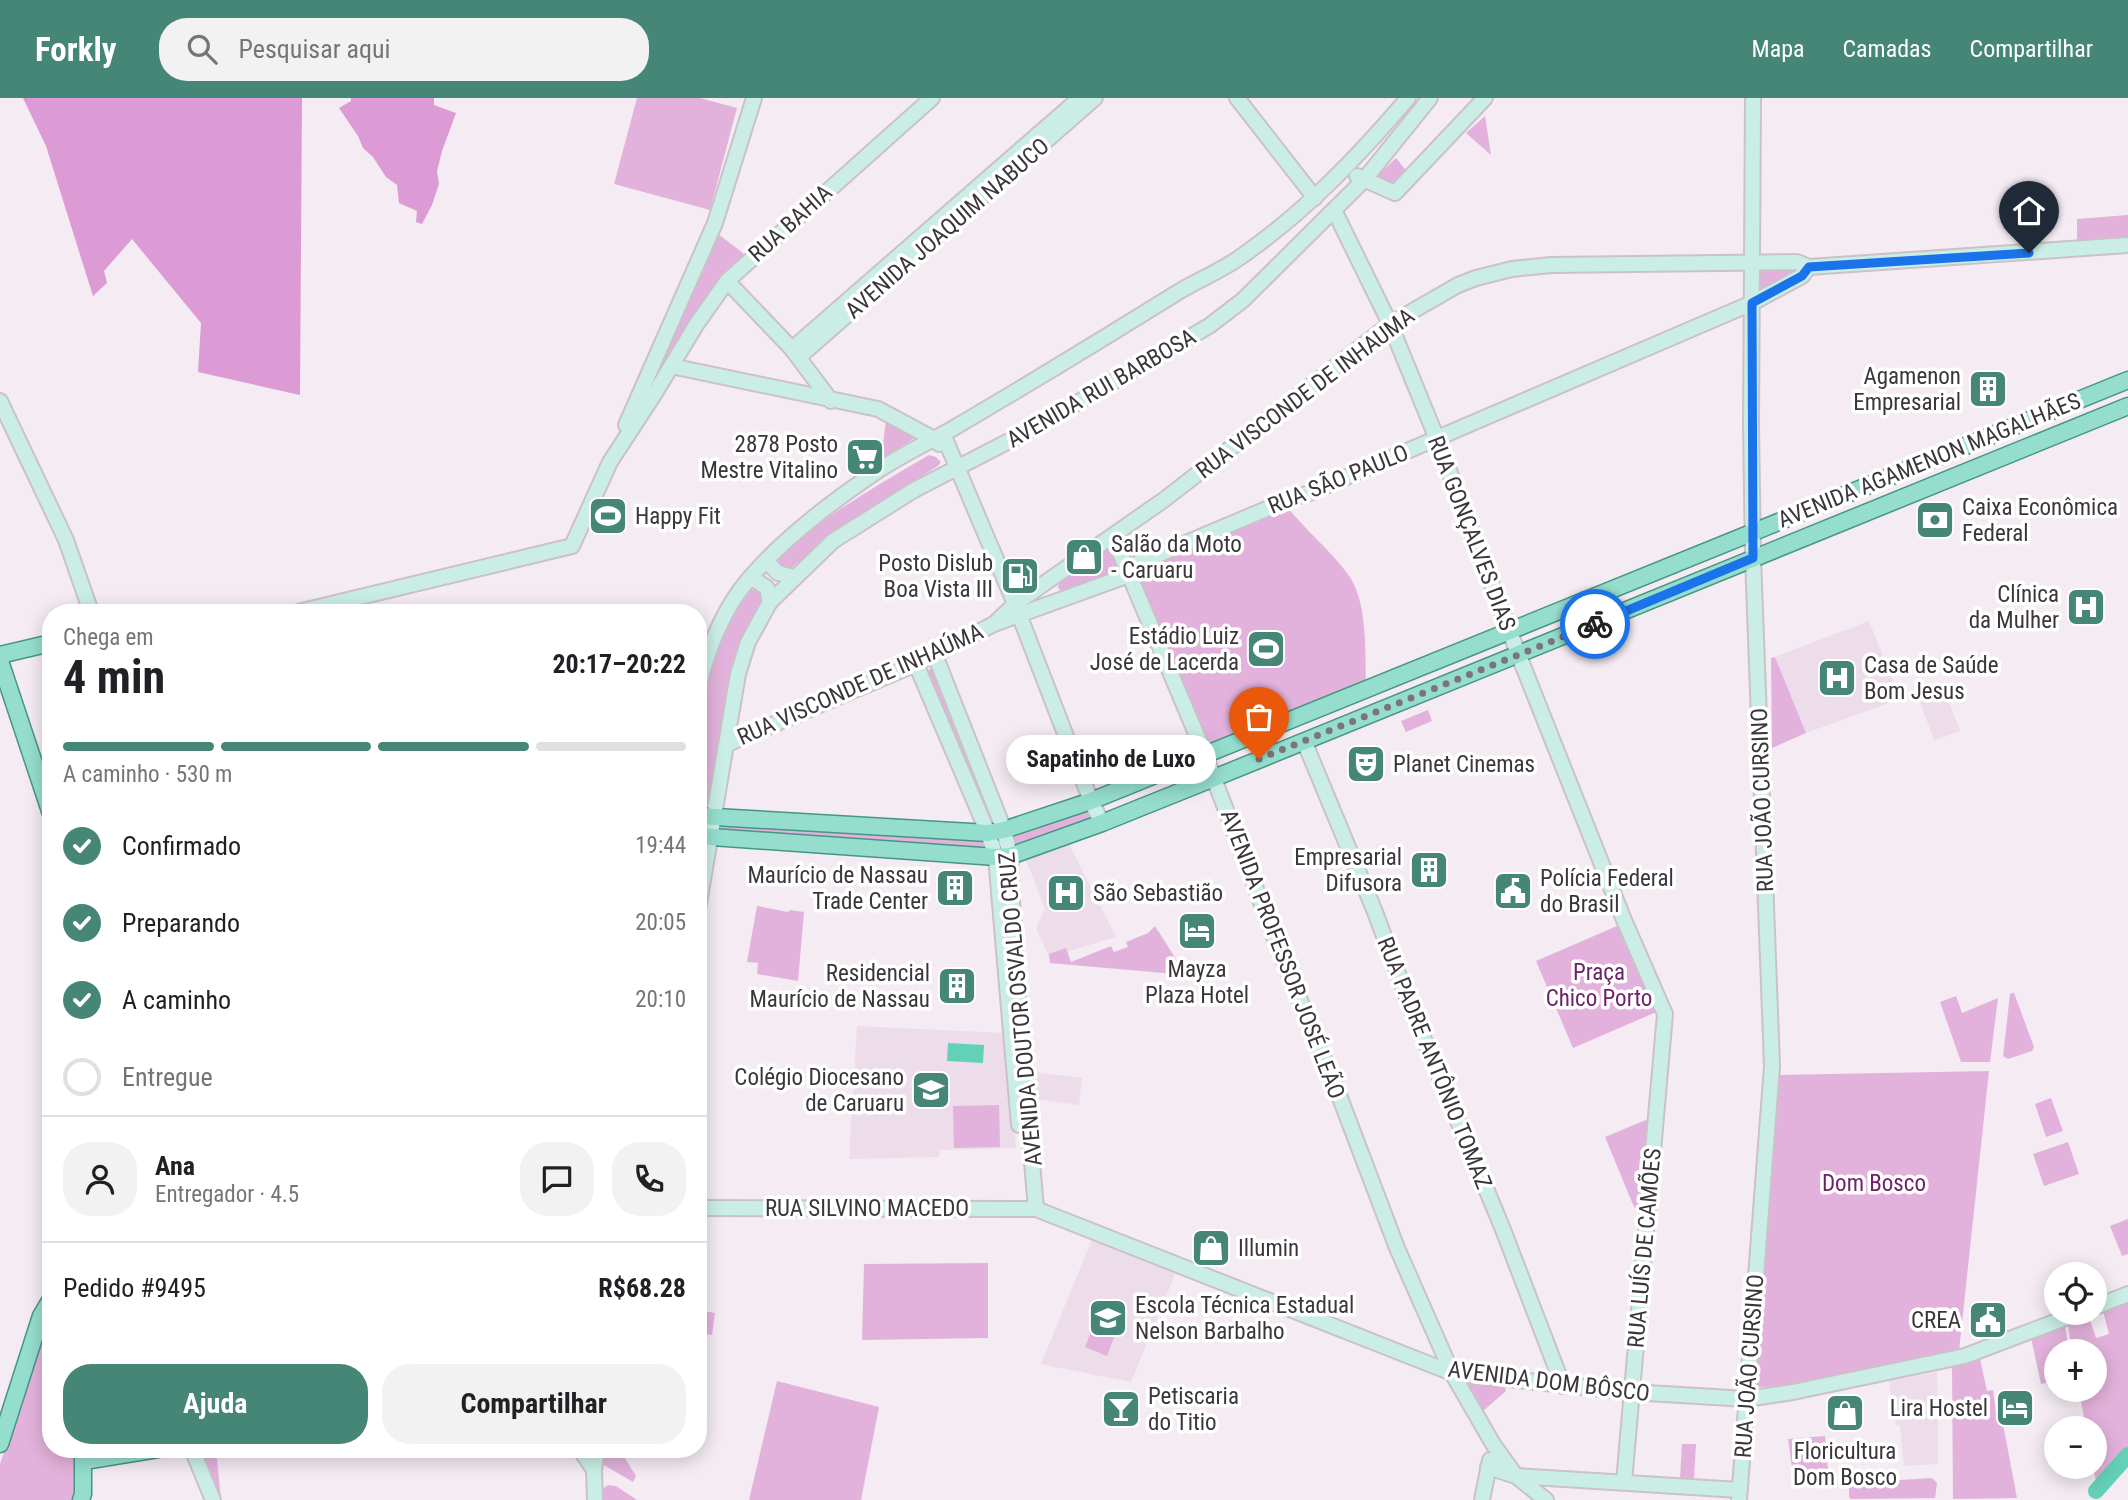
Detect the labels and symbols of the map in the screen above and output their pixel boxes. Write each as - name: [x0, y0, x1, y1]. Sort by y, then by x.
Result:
- street label: AVENIDA JOAQUIM NABUCO: [840, 133, 1055, 324]
- street label: RUA BAHIA: [743, 179, 838, 268]
- pin: [1999, 181, 2059, 253]
- street label: RUA VISCONDE DE INHAUMA: [1191, 303, 1420, 484]
- street label: AVENIDA RUI BARBOSA: [1002, 323, 1201, 454]
- place label: Agamenon Empresarial: [1853, 363, 1961, 416]
- building icon: Agamenon Empresarial: [1967, 368, 2009, 410]
- street label: AVENIDA AGAMENON MAGALHÃES: [1774, 386, 2084, 534]
- place label: 2878 Posto Mestre Vitalino: [700, 431, 838, 484]
- street label: RUA GONÇALVES DIAS: [1422, 432, 1521, 634]
- supermarket icon: 2878 Posto Mestre Vitalino: [844, 436, 886, 478]
- street label: RUA SÃO PAULO: [1264, 438, 1412, 520]
- place label: Caixa Econômica Federal: [1962, 494, 2118, 547]
- sports icon: Happy Fit: [587, 495, 629, 537]
- bank icon: Caixa Econômica Federal: [1914, 499, 1956, 541]
- place label: Happy Fit: [635, 503, 721, 530]
- place label: Salão da Moto - Caruaru: [1111, 531, 1242, 584]
- shop icon: Salão da Moto - Caruaru: [1063, 536, 1105, 578]
- place label: Posto Dislub Boa Vista III: [878, 550, 993, 603]
- fuel station icon: Posto Dislub Boa Vista III: [999, 555, 1041, 597]
- place label: Clínica da Mulher: [1969, 581, 2059, 634]
- hospital icon: Clínica da Mulher: [2065, 586, 2107, 628]
- courier: [1560, 589, 1630, 659]
- street label: RUA VISCONDE DE INHAÚMA: [733, 617, 987, 751]
- place label: Estádio Luiz José de Lacerda: [1090, 623, 1239, 676]
- sports icon: Estádio Luiz José de Lacerda: [1245, 628, 1287, 670]
- place label: Casa de Saúde Bom Jesus: [1864, 652, 1999, 705]
- hospital icon: Casa de Saúde Bom Jesus: [1816, 657, 1858, 699]
- pin: [1229, 687, 1289, 759]
- street label: RUA JOÃO CURSINO: [1745, 707, 1779, 893]
- callout: Sapatinho de Luxo: [1007, 734, 1217, 784]
- theatre icon: Planet Cinemas: [1345, 743, 1387, 785]
- place label: Planet Cinemas: [1393, 751, 1535, 778]
- street label: AVENIDA PROFESSOR JOSÉ LEÃO: [1215, 805, 1351, 1103]
- place label: Empresarial Difusora: [1294, 844, 1402, 897]
- building icon: Empresarial Difusora: [1408, 849, 1450, 891]
- street label: AVENIDA DOUTOR OSVALDO CRUZ: [993, 851, 1048, 1167]
- place label: Maurício de Nassau Trade Center: [747, 862, 928, 915]
- place label: Polícia Federal do Brasil: [1540, 865, 1674, 918]
- building icon: Maurício de Nassau Trade Center: [934, 867, 976, 909]
- public building icon: Polícia Federal do Brasil: [1492, 870, 1534, 912]
- hospital icon: São Sebastião: [1045, 872, 1087, 914]
- place label: São Sebastião: [1093, 880, 1223, 907]
- hotel icon: Mayza Plaza Hotel: [1176, 910, 1218, 952]
- street label: RUA PADRE ANTÔNIO TOMAZ: [1372, 933, 1498, 1193]
- place label: Mayza Plaza Hotel: [1145, 956, 1249, 1009]
- park label: Praça Chico Porto: [1546, 959, 1652, 1012]
- place label: Residencial Maurício de Nassau: [749, 960, 930, 1013]
- building icon: Residencial Maurício de Nassau: [936, 965, 978, 1007]
- place label: Colégio Diocesano de Caruaru: [734, 1064, 904, 1117]
- school or university icon: Colégio Diocesano de Caruaru: [910, 1069, 952, 1111]
- street label: RUA LUÍS DE CAMÕES: [1621, 1147, 1667, 1349]
- park label: Dom Bosco: [1822, 1170, 1926, 1197]
- street label: RUA SILVINO MACEDO: [765, 1195, 969, 1222]
- shop icon: Illumin: [1190, 1227, 1232, 1269]
- place label: Illumin: [1238, 1235, 1299, 1262]
- street label: RUA JOÃO CURSINO: [1729, 1273, 1769, 1459]
- place label: Escola Técnica Estadual Nelson Barbalho: [1135, 1292, 1354, 1345]
- school or university icon: Escola Técnica Estadual Nelson Barbalho: [1087, 1297, 1129, 1339]
- public building icon: CREA: [1967, 1299, 2009, 1341]
- place label: CREA: [1911, 1307, 1961, 1334]
- street label: AVENIDA DOM BÔSCO: [1447, 1355, 1651, 1407]
- place label: Petiscaria do Titio: [1148, 1383, 1239, 1436]
- hotel icon: Lira Hostel: [1994, 1387, 2036, 1429]
- bar icon: Petiscaria do Titio: [1100, 1388, 1142, 1430]
- shop icon: Floricultura Dom Bosco: [1824, 1392, 1866, 1434]
- place label: Lira Hostel: [1890, 1395, 1988, 1422]
- place label: Floricultura Dom Bosco: [1793, 1438, 1897, 1491]

